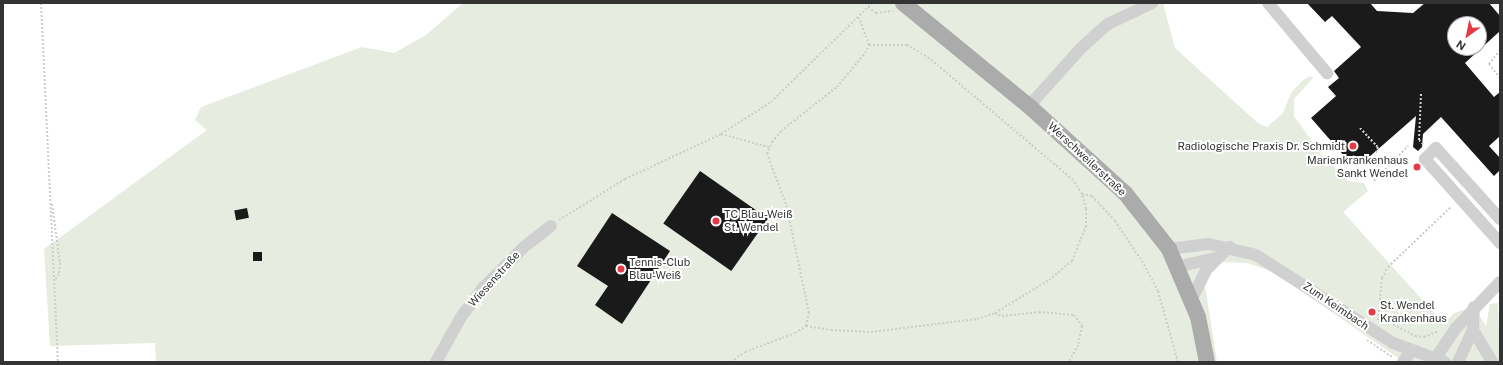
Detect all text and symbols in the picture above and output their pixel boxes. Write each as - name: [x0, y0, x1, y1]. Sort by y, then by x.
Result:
- north arrow: [1447, 16, 1487, 56]
- text: N: [1454, 38, 1468, 53]
- street label: Werschweilerstraße: [1045, 119, 1129, 199]
- place label: Radiologische Praxis Dr. Schmidt: [1177, 139, 1345, 153]
- marker: Radiologische Praxis Dr. Schmidt: [1348, 141, 1358, 151]
- place label: Marienkrankenhaus Sankt Wendel: [1307, 154, 1408, 180]
- marker: Marienkrankenhaus Sankt Wendel: [1411, 161, 1423, 173]
- place label: TC Blau-Weiß St. Wendel: [724, 208, 793, 234]
- marker: TC Blau-Weiß St. Wendel: [711, 216, 721, 226]
- street label: Wiesenstraße: [466, 249, 522, 309]
- place label: Tennis-Club Blau-Weiß: [629, 256, 690, 282]
- marker: Tennis-Club Blau-Weiß: [616, 264, 626, 274]
- street label: Zum Keimbach: [1301, 279, 1371, 333]
- place label: St. Wendel Krankenhaus: [1380, 299, 1447, 325]
- marker: St. Wendel Krankenhaus: [1367, 307, 1377, 317]

